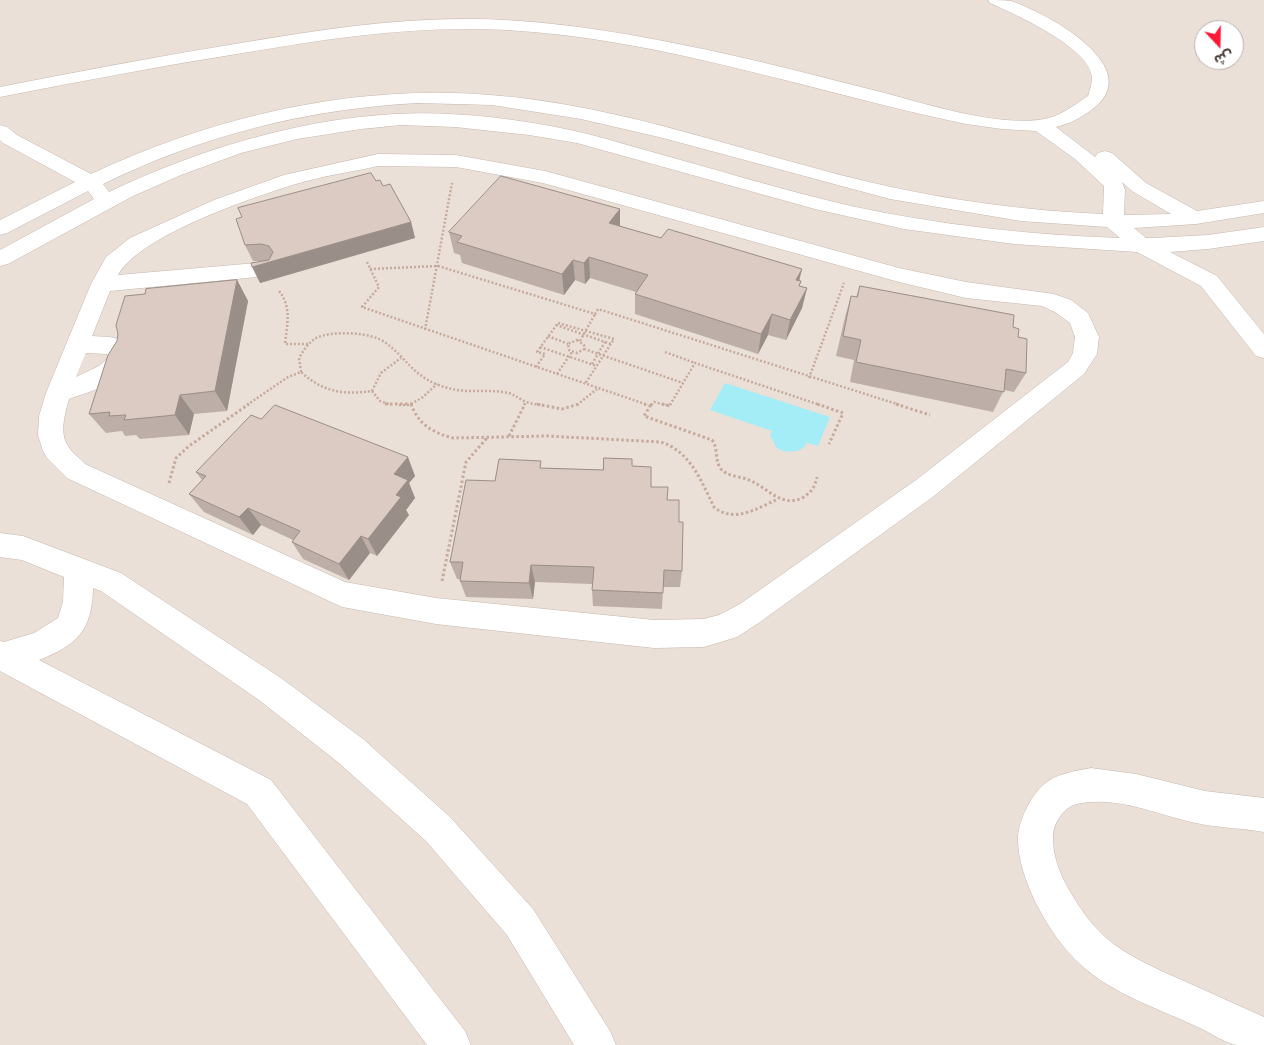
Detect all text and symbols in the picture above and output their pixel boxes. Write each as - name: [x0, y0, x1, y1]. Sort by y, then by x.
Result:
- north arrow: [1194, 20, 1244, 70]
- text: ش: [1212, 46, 1237, 71]

